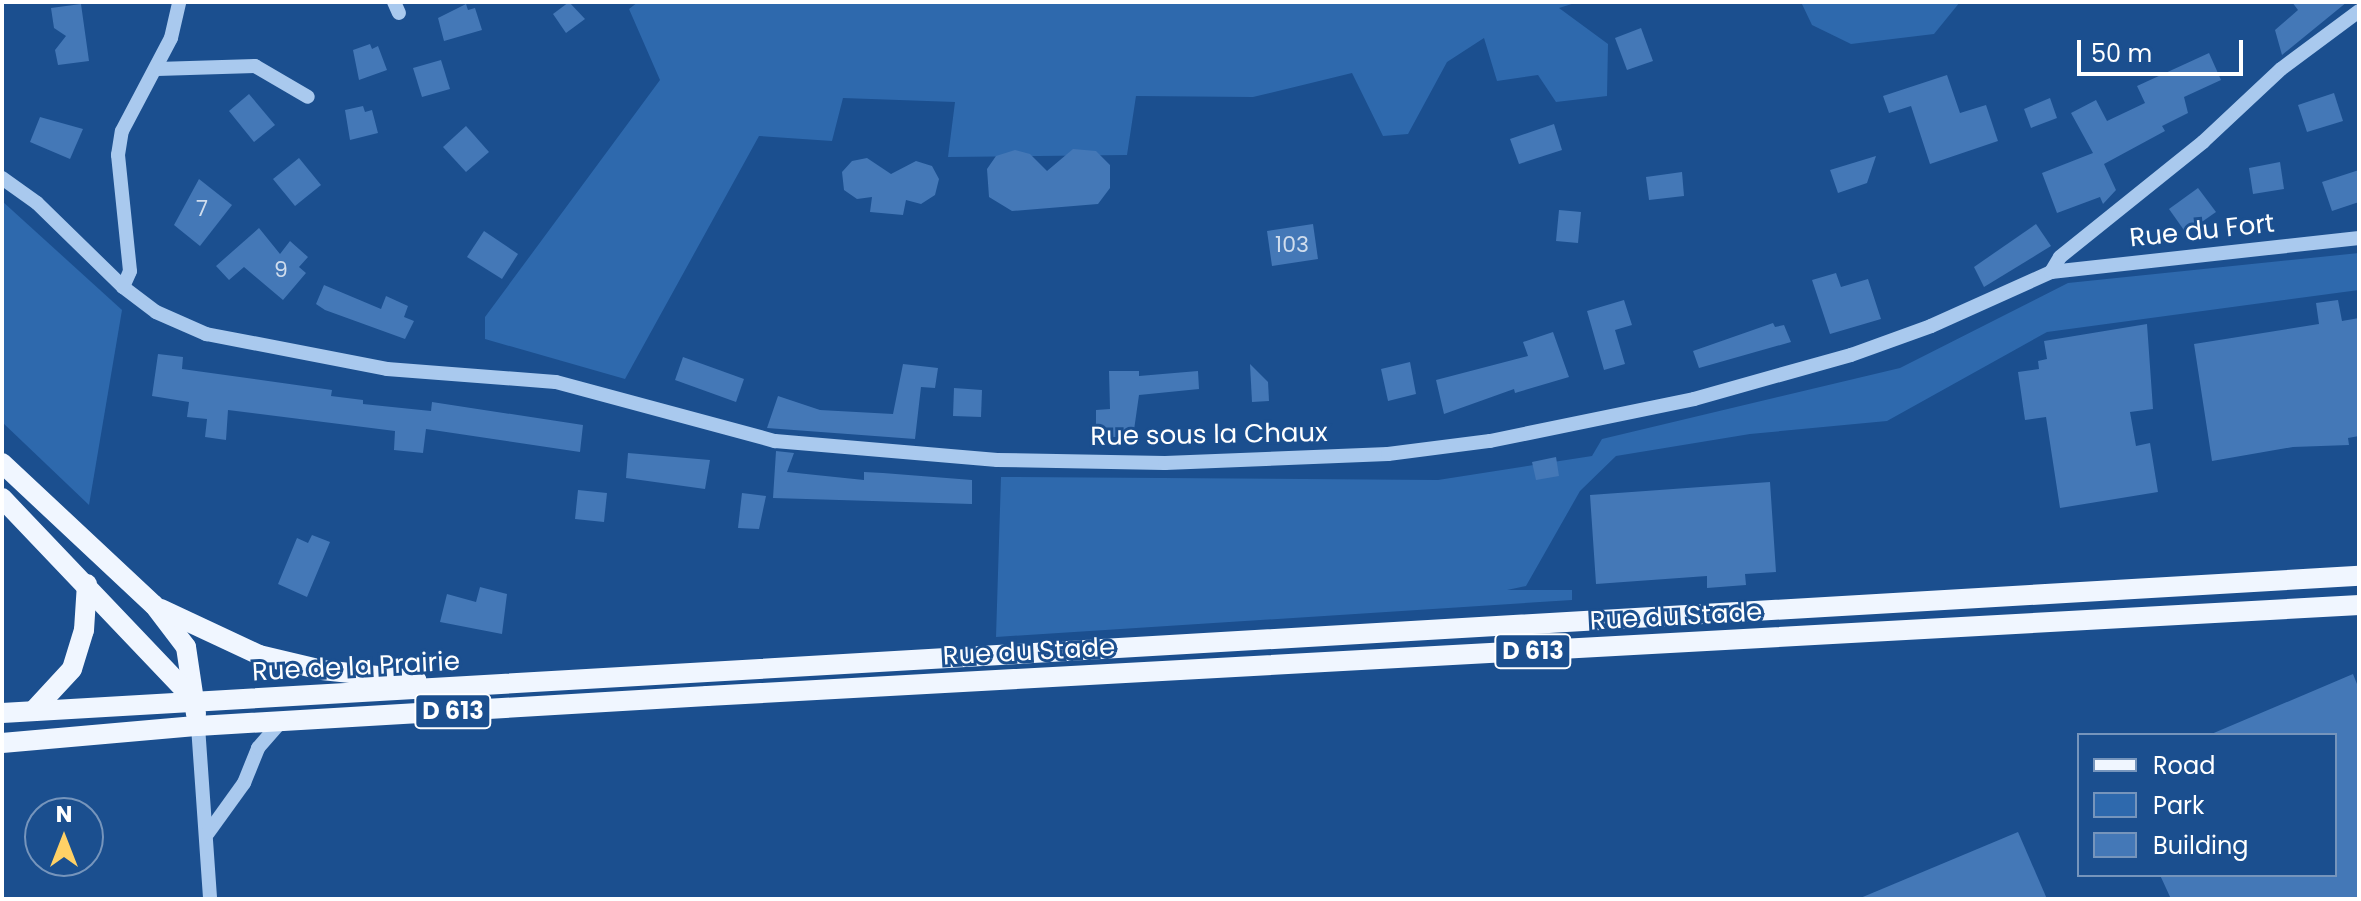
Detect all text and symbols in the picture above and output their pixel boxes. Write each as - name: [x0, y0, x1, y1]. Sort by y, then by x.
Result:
- scale bar: [2081, 24, 2247, 74]
- text: 50 m: [2091, 37, 2152, 70]
- house number: 7: [196, 196, 208, 222]
- street label: Rue du Fort: [2128, 208, 2276, 254]
- house number: 103: [1275, 232, 1309, 258]
- house number: 9: [274, 257, 288, 283]
- street label: Rue sous la Chaux: [1090, 417, 1328, 453]
- street label: Rue du Stade: [1589, 597, 1763, 637]
- road number: D 613: [1493, 631, 1573, 671]
- street label: Rue du Stade: [942, 632, 1116, 672]
- street label: Rue de la Prairie: [251, 646, 461, 688]
- road number: D 613: [413, 691, 493, 731]
- legend: [2077, 733, 2337, 877]
- text: Road: [2153, 749, 2215, 782]
- text: Park: [2153, 789, 2204, 822]
- north arrow: [24, 797, 104, 877]
- text: N: [56, 799, 72, 830]
- text: Building: [2153, 829, 2249, 862]

